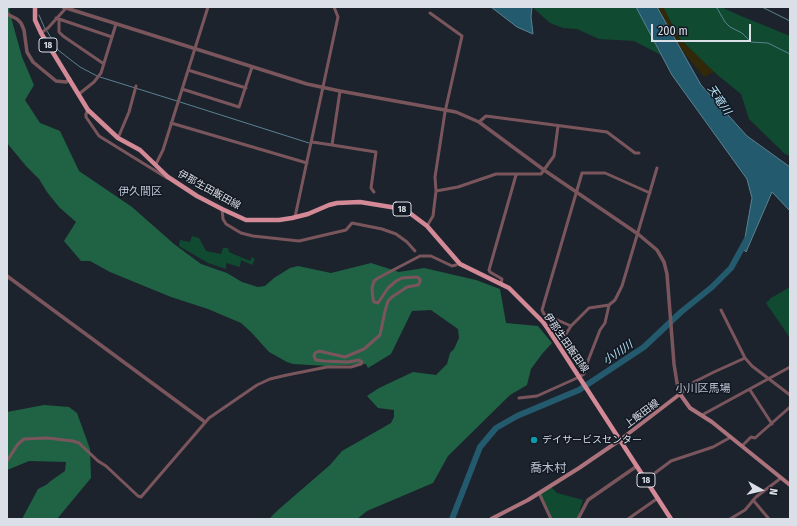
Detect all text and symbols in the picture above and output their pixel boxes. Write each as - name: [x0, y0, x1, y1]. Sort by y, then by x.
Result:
- scale bar: [653, 16, 753, 42]
- text: 200 m: [658, 24, 688, 38]
- road number: 18: [39, 38, 57, 52]
- water label: 天竜川: [704, 83, 734, 117]
- street label: 伊那生田飯田線: [175, 168, 243, 212]
- district label: 伊久間区: [118, 185, 162, 199]
- road number: 18: [393, 202, 411, 216]
- street label: 伊那生田飯田線: [541, 311, 591, 375]
- water label: 小川川: [601, 338, 635, 368]
- district label: 小川区馬場: [676, 382, 730, 396]
- street label: 上飯田線: [622, 397, 662, 431]
- place label: デイサービスセンター: [542, 434, 642, 446]
- marker: デイサービスセンター: [529, 435, 539, 445]
- district label: 喬木村: [530, 462, 566, 476]
- north arrow: [741, 470, 781, 510]
- road number: 18: [637, 473, 655, 487]
- text: N: [766, 488, 780, 496]

